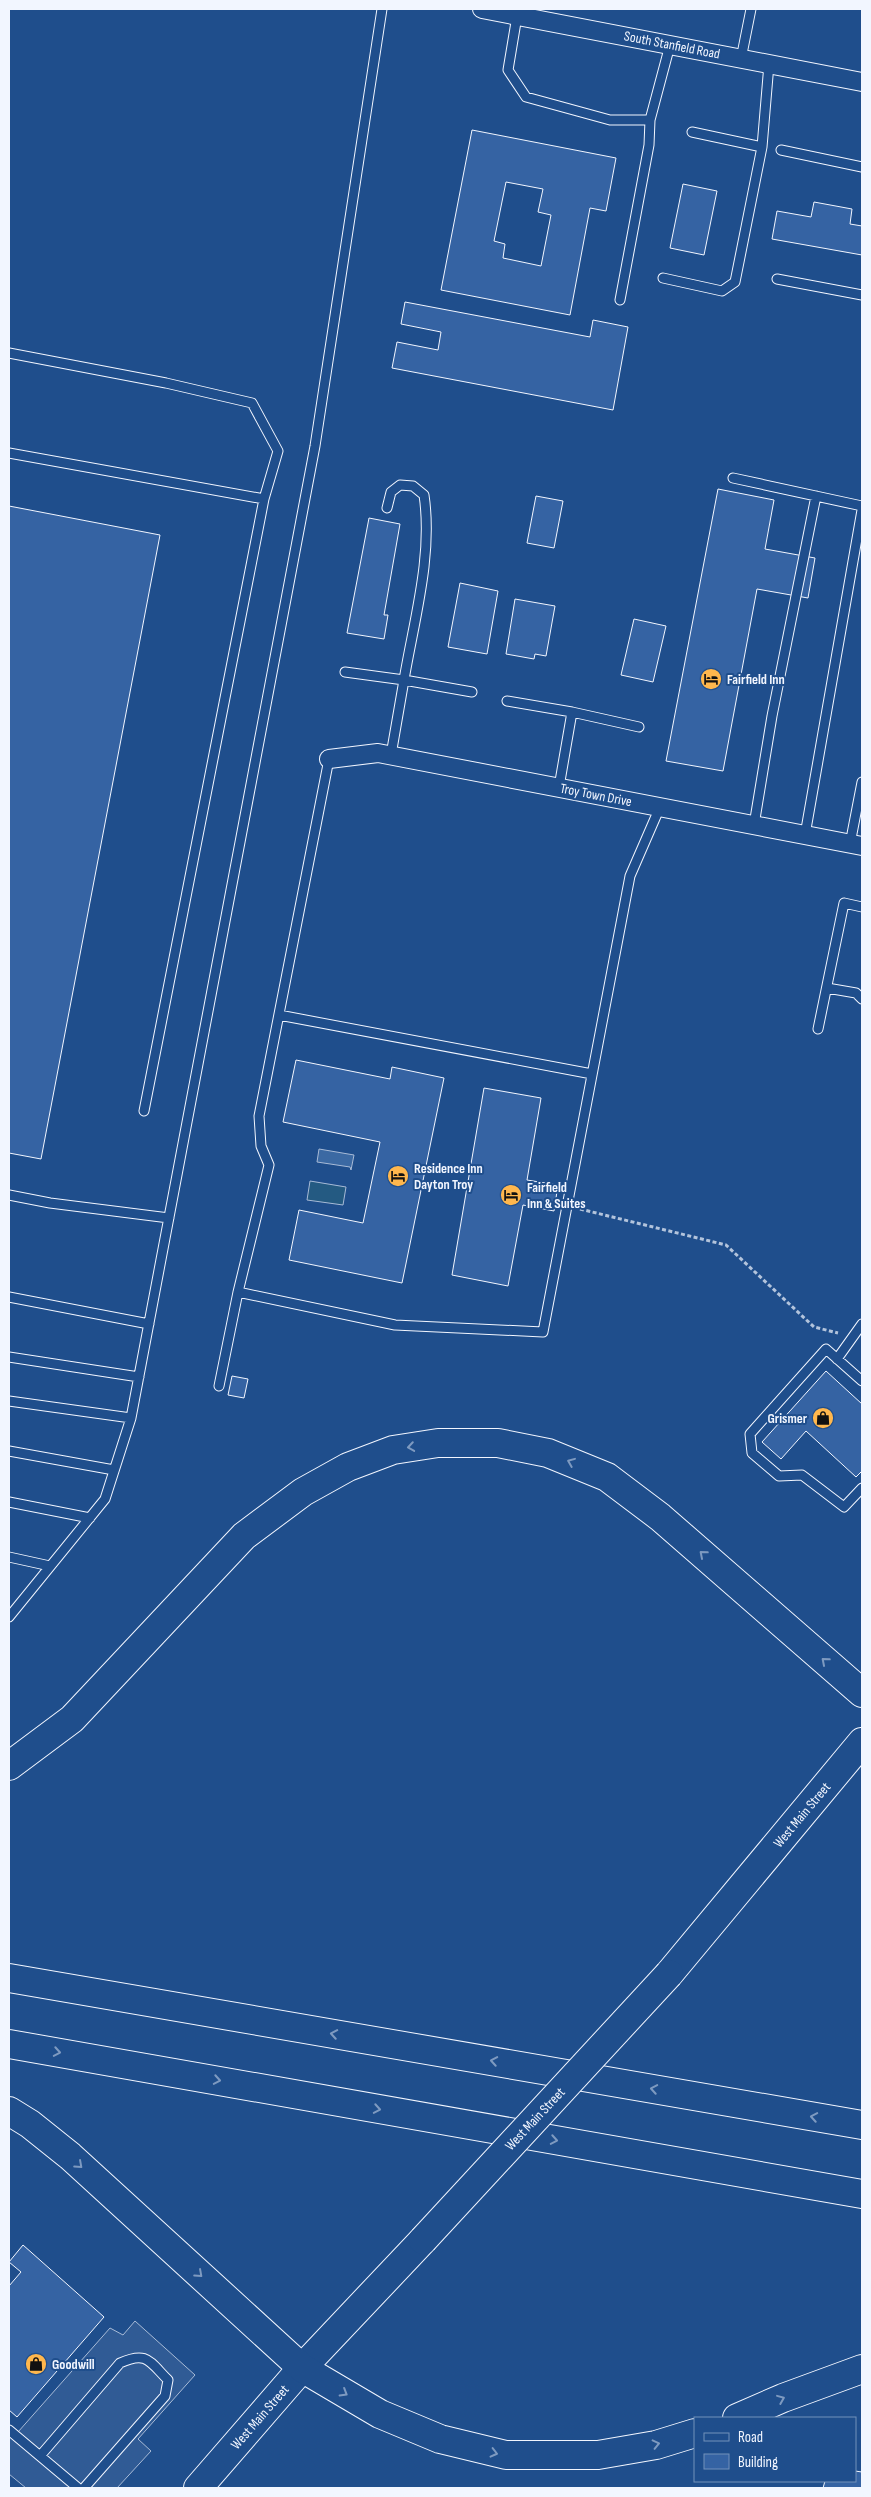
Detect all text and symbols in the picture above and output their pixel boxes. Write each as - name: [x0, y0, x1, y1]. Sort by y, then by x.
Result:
- street label: South Stanfield Road: [623, 27, 722, 63]
- hotel icon: Fairfield Inn: [699, 667, 723, 691]
- place label: Fairfield Inn: [727, 671, 785, 688]
- street label: Troy Town Drive: [559, 780, 633, 810]
- place label: Residence Inn Dayton Troy: [414, 1160, 483, 1193]
- hotel icon: Residence Inn Dayton Troy: [386, 1164, 410, 1188]
- place label: Fairfield Inn & Suites: [527, 1179, 586, 1212]
- hotel icon: Fairfield Inn & Suites: [499, 1183, 523, 1207]
- shop icon: Grismer: [811, 1406, 835, 1430]
- place label: Grismer: [768, 1410, 808, 1427]
- one-way arrow: [407, 1441, 415, 1452]
- one-way arrow: [567, 1458, 576, 1468]
- one-way arrow: [699, 1551, 708, 1560]
- one-way arrow: [822, 1658, 831, 1667]
- street label: West Main Street: [770, 1779, 834, 1851]
- one-way arrow: [329, 2029, 338, 2039]
- one-way arrow: [52, 2047, 61, 2057]
- one-way arrow: [490, 2057, 498, 2067]
- one-way arrow: [212, 2075, 221, 2085]
- street label: West Main Street: [501, 2084, 569, 2154]
- one-way arrow: [650, 2084, 658, 2095]
- one-way arrow: [372, 2103, 381, 2113]
- one-way arrow: [810, 2112, 819, 2122]
- one-way arrow: [550, 2134, 559, 2144]
- one-way arrow: [74, 2159, 83, 2168]
- one-way arrow: [194, 2268, 203, 2277]
- shop icon: Goodwill: [24, 2352, 48, 2376]
- place label: Goodwill: [52, 2356, 95, 2373]
- street label: West Main Street: [227, 2381, 293, 2453]
- one-way arrow: [339, 2387, 348, 2397]
- one-way arrow: [776, 2394, 785, 2405]
- legend: [694, 2417, 856, 2482]
- text: Road: [738, 2428, 763, 2447]
- one-way arrow: [651, 2439, 660, 2450]
- one-way arrow: [490, 2447, 498, 2457]
- text: Building: [738, 2453, 778, 2472]

